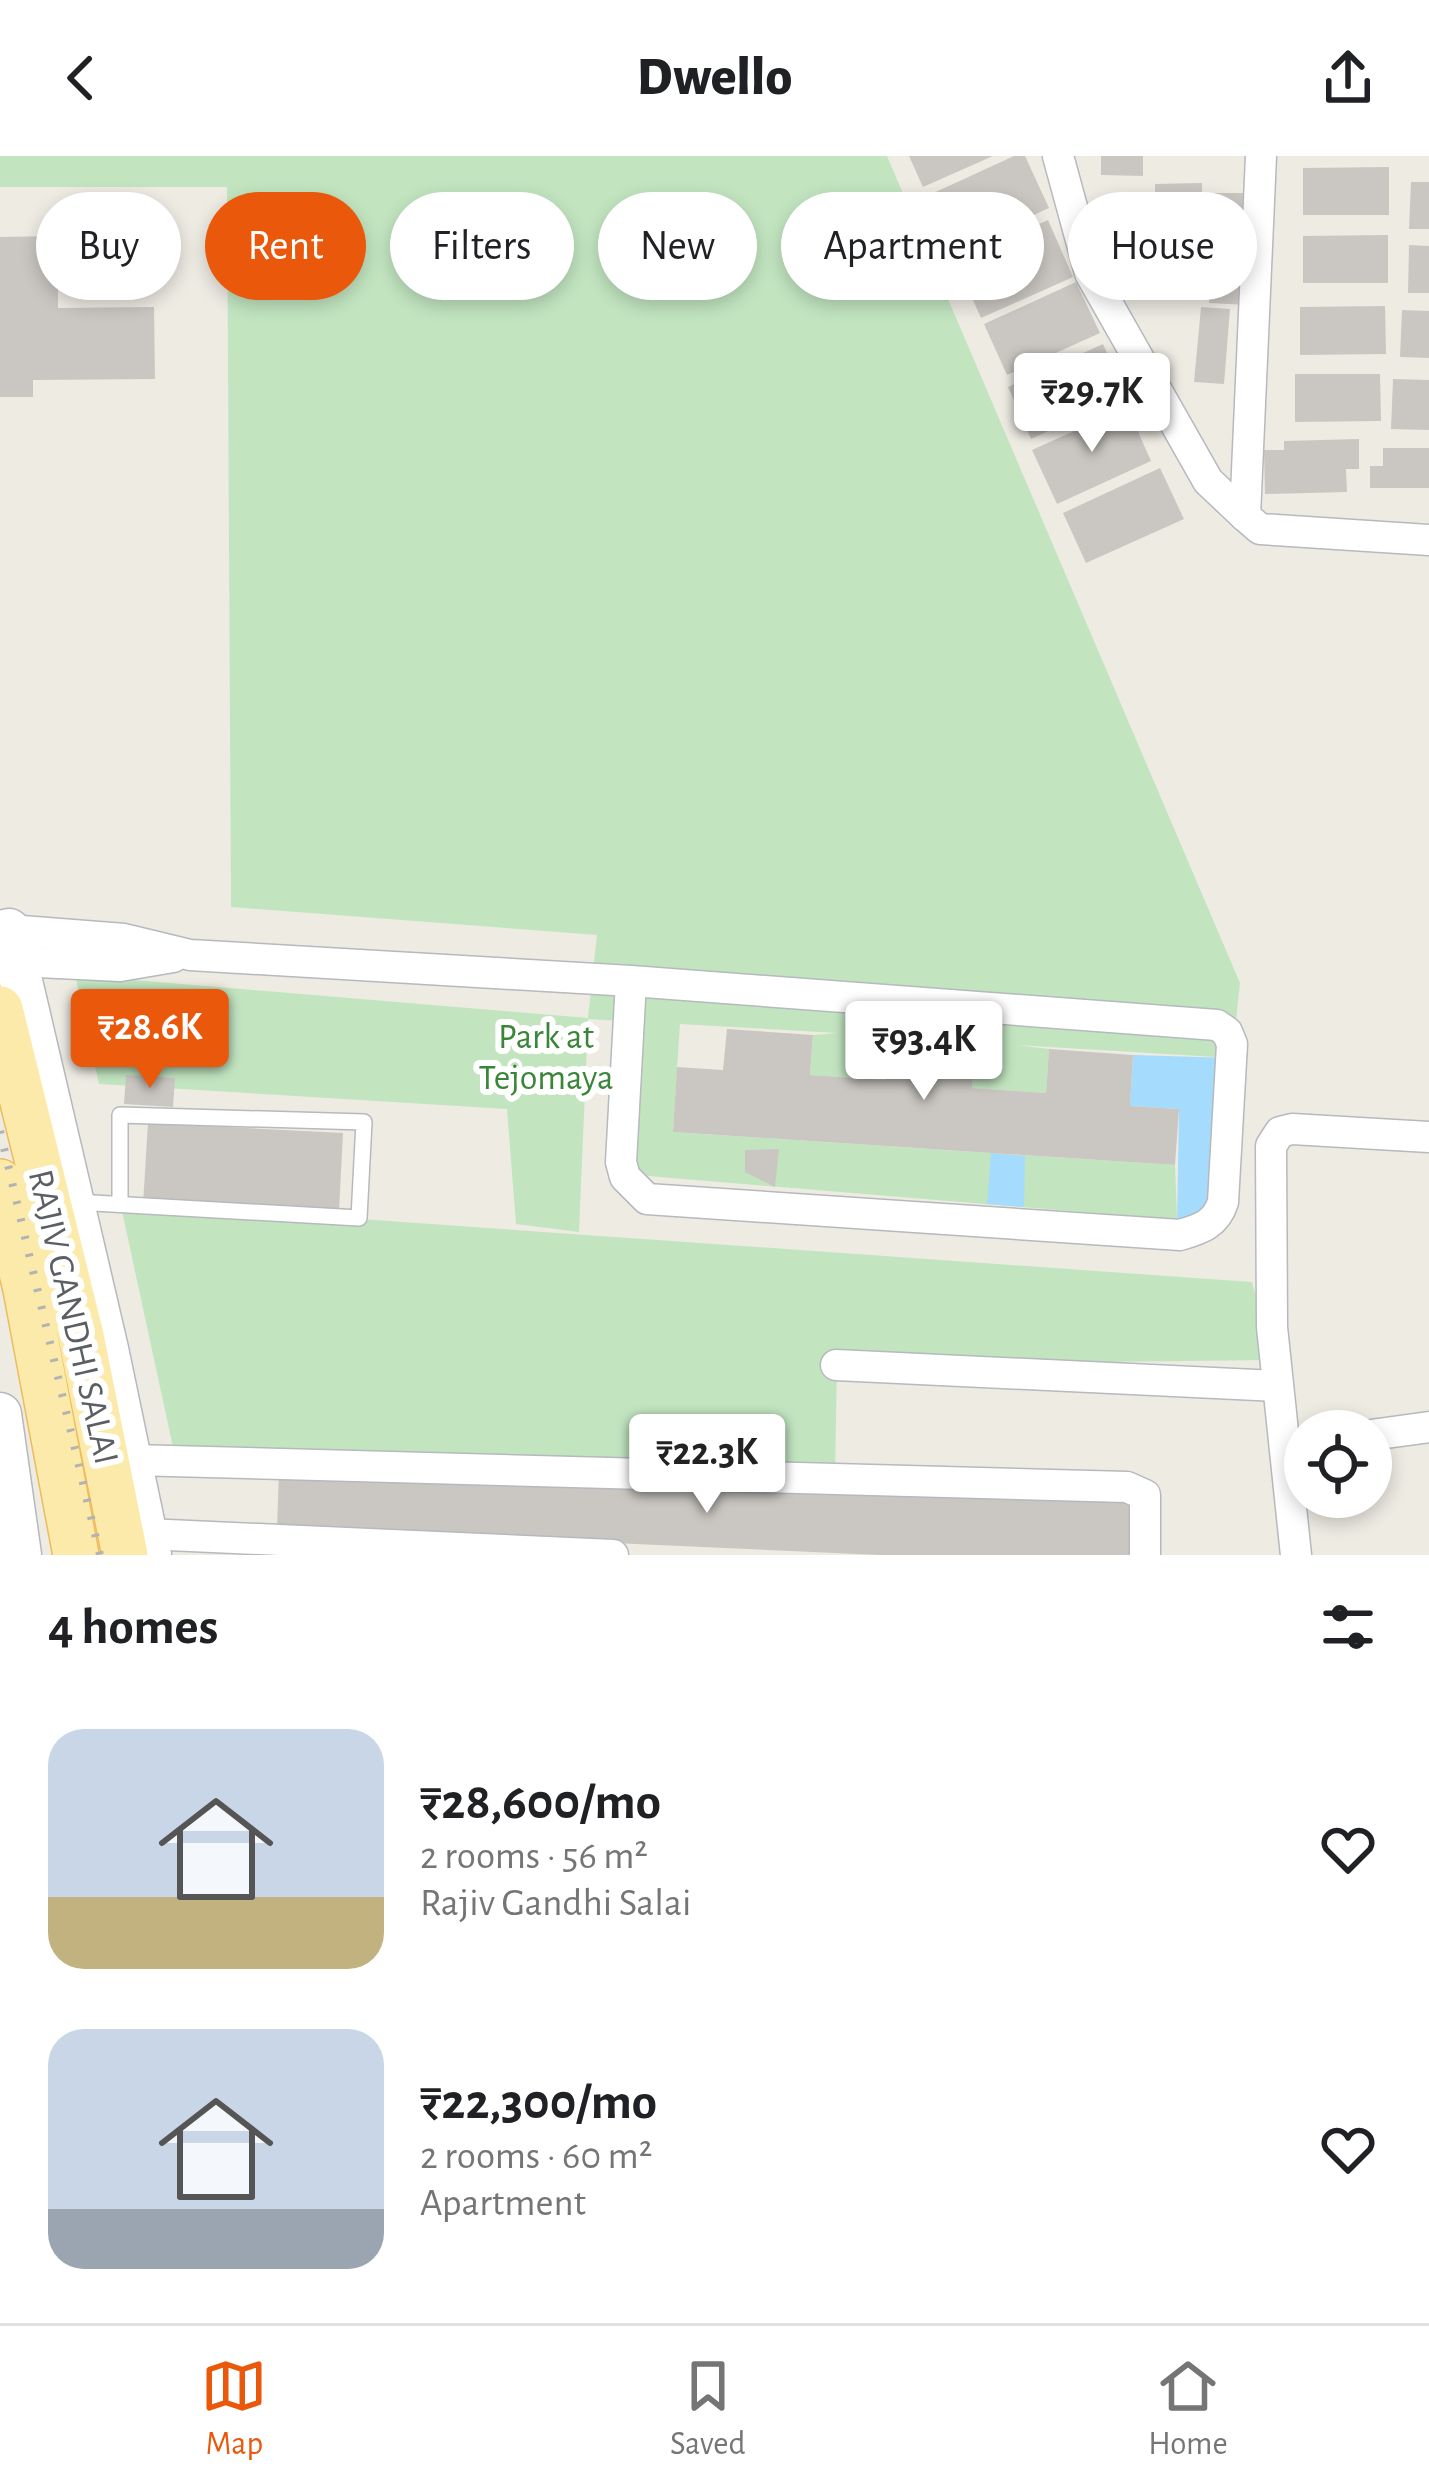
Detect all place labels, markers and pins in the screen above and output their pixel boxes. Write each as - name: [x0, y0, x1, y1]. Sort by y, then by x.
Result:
- pin: ₹29.7K: [994, 353, 1190, 455]
- pin: ₹28.6K: [52, 989, 248, 1091]
- pin: ₹93.4K: [826, 1001, 1022, 1103]
- pin: ₹22.3K: [609, 1414, 805, 1516]

